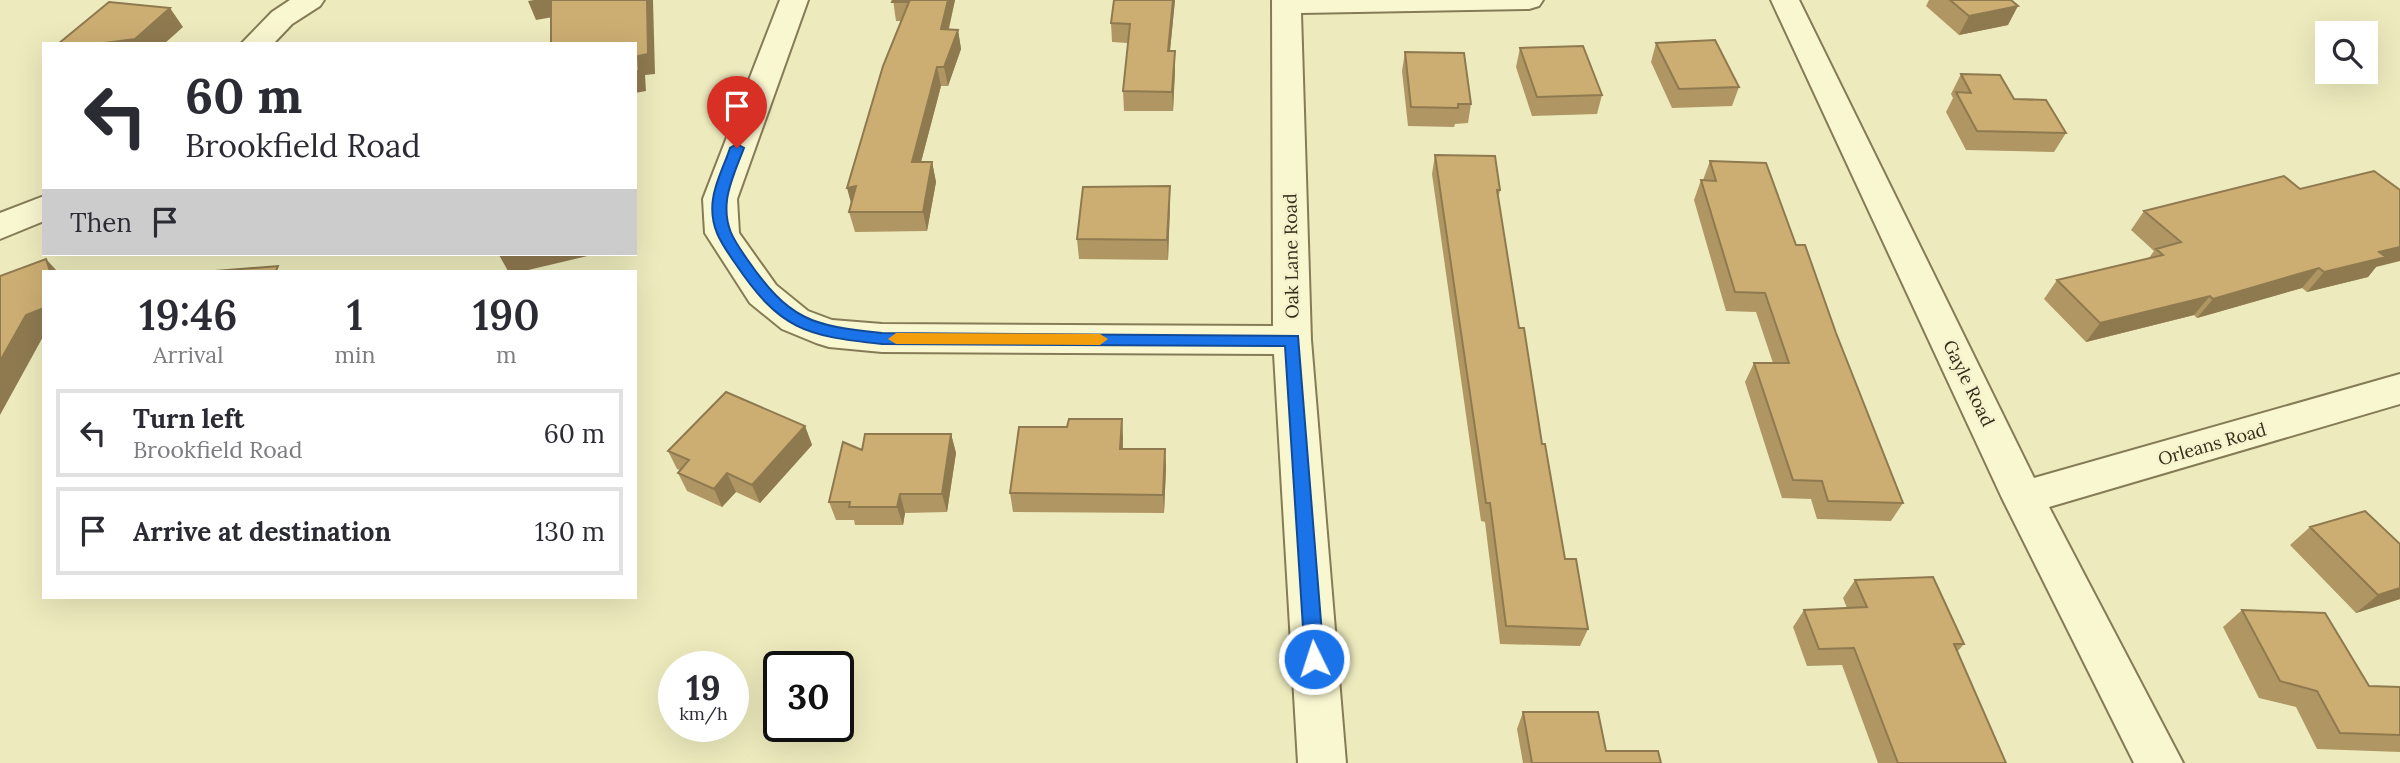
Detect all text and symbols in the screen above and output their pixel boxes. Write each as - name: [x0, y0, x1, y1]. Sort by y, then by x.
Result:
- map controls: [2315, 21, 2378, 84]
- button: search: [2315, 21, 2378, 84]
- text: 60 m: [185, 64, 302, 126]
- icon: left: [70, 70, 161, 161]
- pin: [707, 76, 767, 148]
- icon: arrive: [718, 87, 756, 125]
- text: Brookfield Road: [185, 125, 421, 166]
- street label: Oak Lane Road: [1278, 193, 1304, 319]
- icon: arrive: [146, 203, 184, 241]
- text: Then: [70, 206, 132, 239]
- text: 19:46: [139, 288, 237, 342]
- text: 1: [347, 288, 363, 342]
- text: 190: [473, 288, 540, 342]
- street label: Gayle Road: [1938, 336, 2000, 430]
- text: Arrival: [153, 340, 223, 369]
- text: min: [335, 340, 376, 369]
- text: m: [496, 340, 517, 369]
- text: Turn left: [133, 402, 244, 435]
- icon: left: [74, 414, 112, 452]
- text: 60 m: [544, 417, 605, 450]
- street label: Orleans Road: [2155, 417, 2269, 470]
- text: Brookfield Road: [133, 435, 302, 464]
- icon: arrive: [74, 512, 112, 550]
- text: Arrive at destination: [133, 515, 391, 548]
- text: 130 m: [535, 515, 605, 548]
- position arrow: [1277, 622, 1351, 696]
- speed limit sign: 30: [763, 651, 854, 742]
- text: 19: [686, 665, 721, 710]
- text: km/h: [679, 702, 728, 725]

